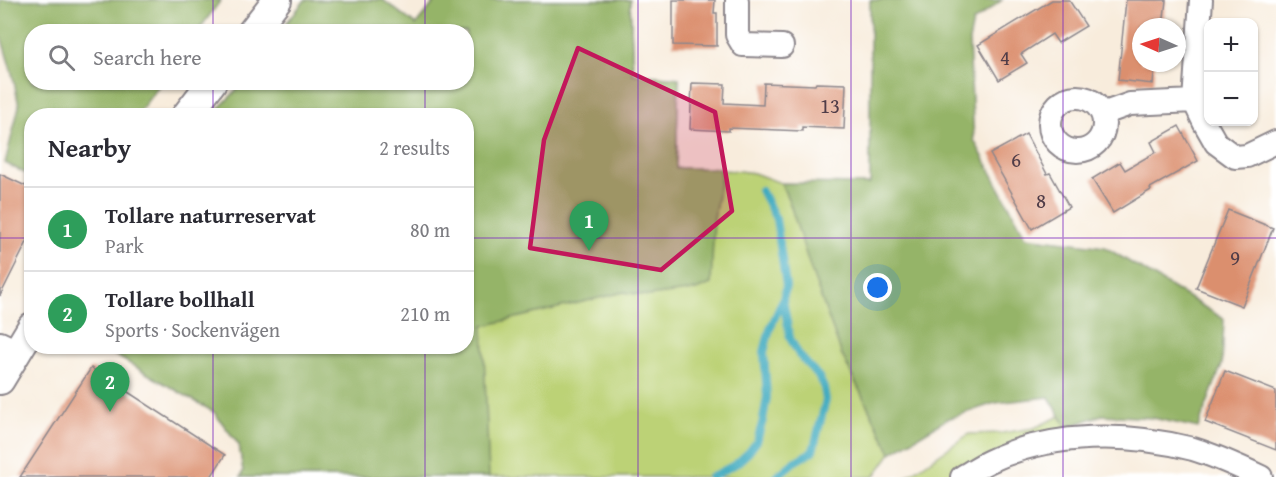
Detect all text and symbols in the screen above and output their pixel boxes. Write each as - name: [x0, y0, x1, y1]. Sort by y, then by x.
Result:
- north arrow: [1132, 18, 1186, 72]
- map controls: [1204, 18, 1258, 126]
- button: +: [1204, 18, 1258, 72]
- search box: [24, 24, 474, 90]
- icon: search: [45, 41, 78, 74]
- text: Search here: [93, 41, 202, 73]
- house number: 4: [1000, 42, 1010, 73]
- button: −: [1204, 72, 1258, 126]
- house number: 13: [820, 90, 840, 121]
- text: Nearby: [48, 128, 131, 167]
- text: 2 results: [379, 133, 450, 162]
- house number: 6: [1011, 144, 1021, 175]
- house number: 8: [1036, 185, 1046, 216]
- text: Tollare naturreservat: [105, 199, 316, 231]
- pin: 1: [570, 202, 608, 251]
- text: 1: [62, 215, 73, 244]
- text: 80 m: [410, 215, 450, 244]
- text: Park: [105, 231, 144, 260]
- house number: 9: [1230, 242, 1240, 273]
- your location: [863, 273, 892, 302]
- text: Tollare bollhall: [105, 283, 254, 315]
- text: 2: [62, 299, 73, 328]
- text: 210 m: [400, 299, 450, 328]
- text: Sports · Sockenvägen: [105, 315, 280, 344]
- pin: 2: [90, 362, 130, 412]

